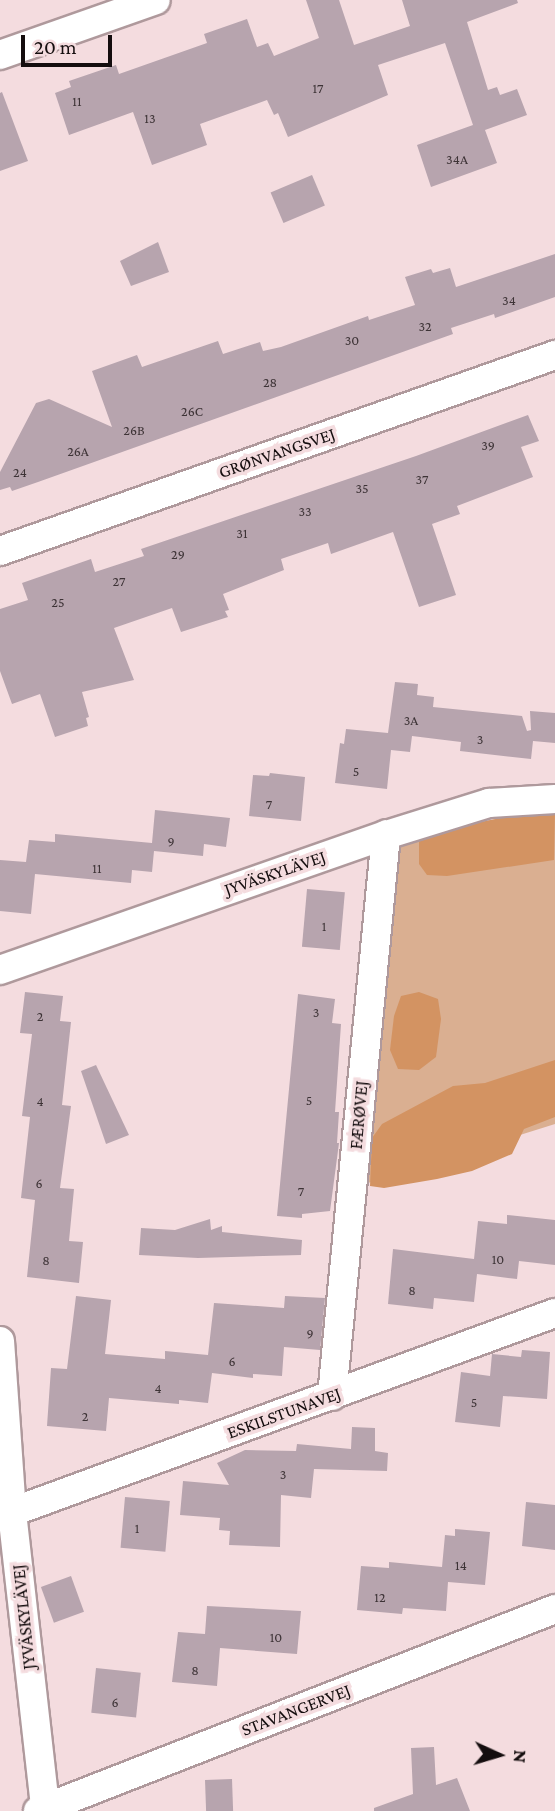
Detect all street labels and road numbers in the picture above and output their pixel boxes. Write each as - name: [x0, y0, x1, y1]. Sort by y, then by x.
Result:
- street label: GRØNVANGSVEJ: [216, 423, 338, 483]
- street label: JYVÄSKYLÄVEJ: [221, 846, 329, 900]
- street label: FÆRØVEJ: [345, 1080, 373, 1150]
- street label: ESKILSTUNAVEJ: [224, 1382, 344, 1444]
- street label: JYVÄSKYLÄVEJ: [8, 1563, 40, 1671]
- street label: STAVANGERVEJ: [238, 1679, 354, 1741]

